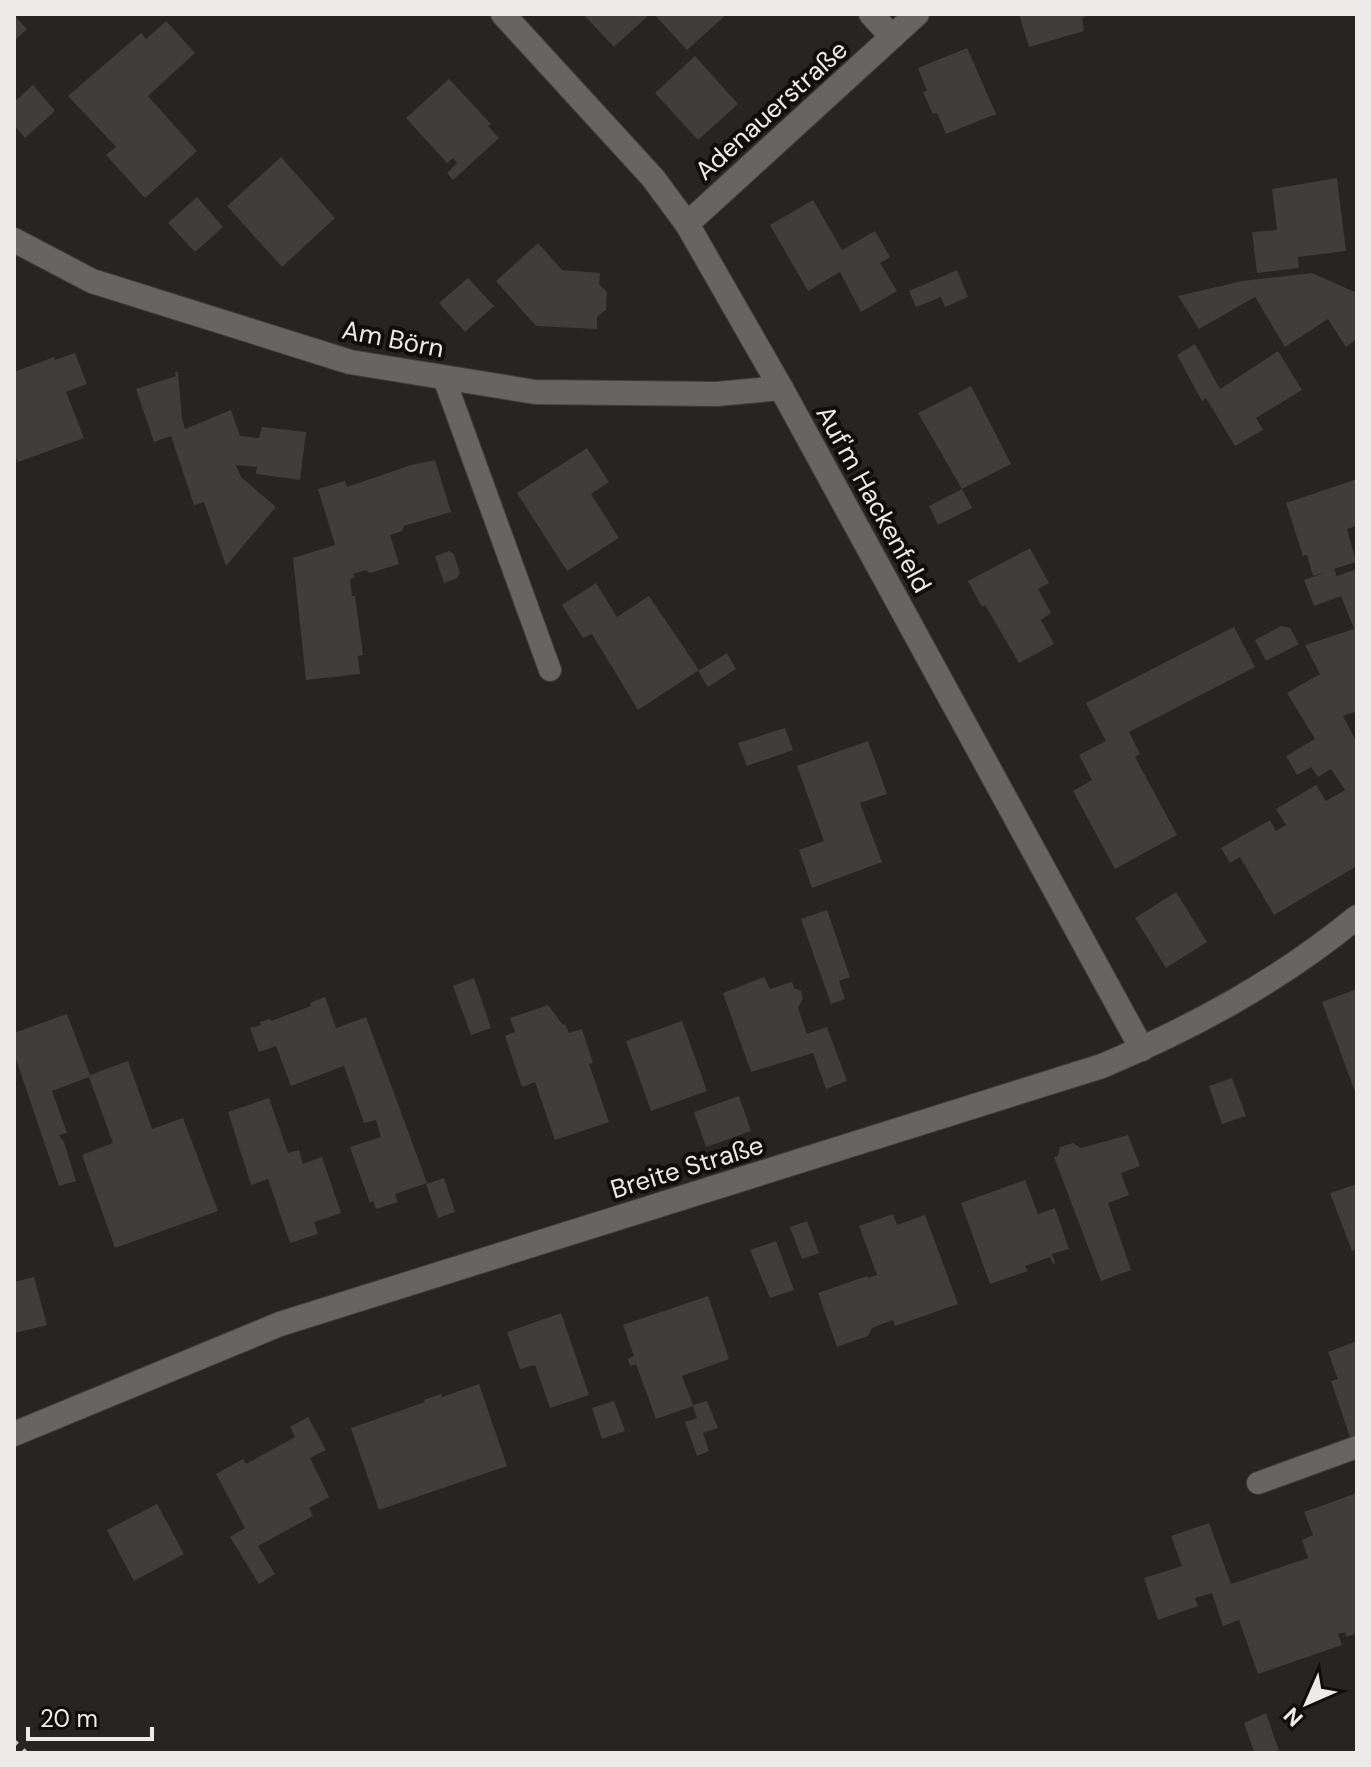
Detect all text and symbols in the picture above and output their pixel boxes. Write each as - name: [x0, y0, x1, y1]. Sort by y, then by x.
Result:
- street label: Adenauerstraße: [688, 32, 854, 188]
- street label: Am Börn: [339, 312, 447, 366]
- street label: Auf'm Hackenfeld: [809, 399, 939, 599]
- street label: Breite Straße: [607, 1128, 767, 1206]
- north arrow: [1267, 1663, 1347, 1743]
- scale bar: [28, 1691, 152, 1741]
- text: N: [1277, 1701, 1309, 1733]
- text: 20 m: [40, 1703, 98, 1734]

